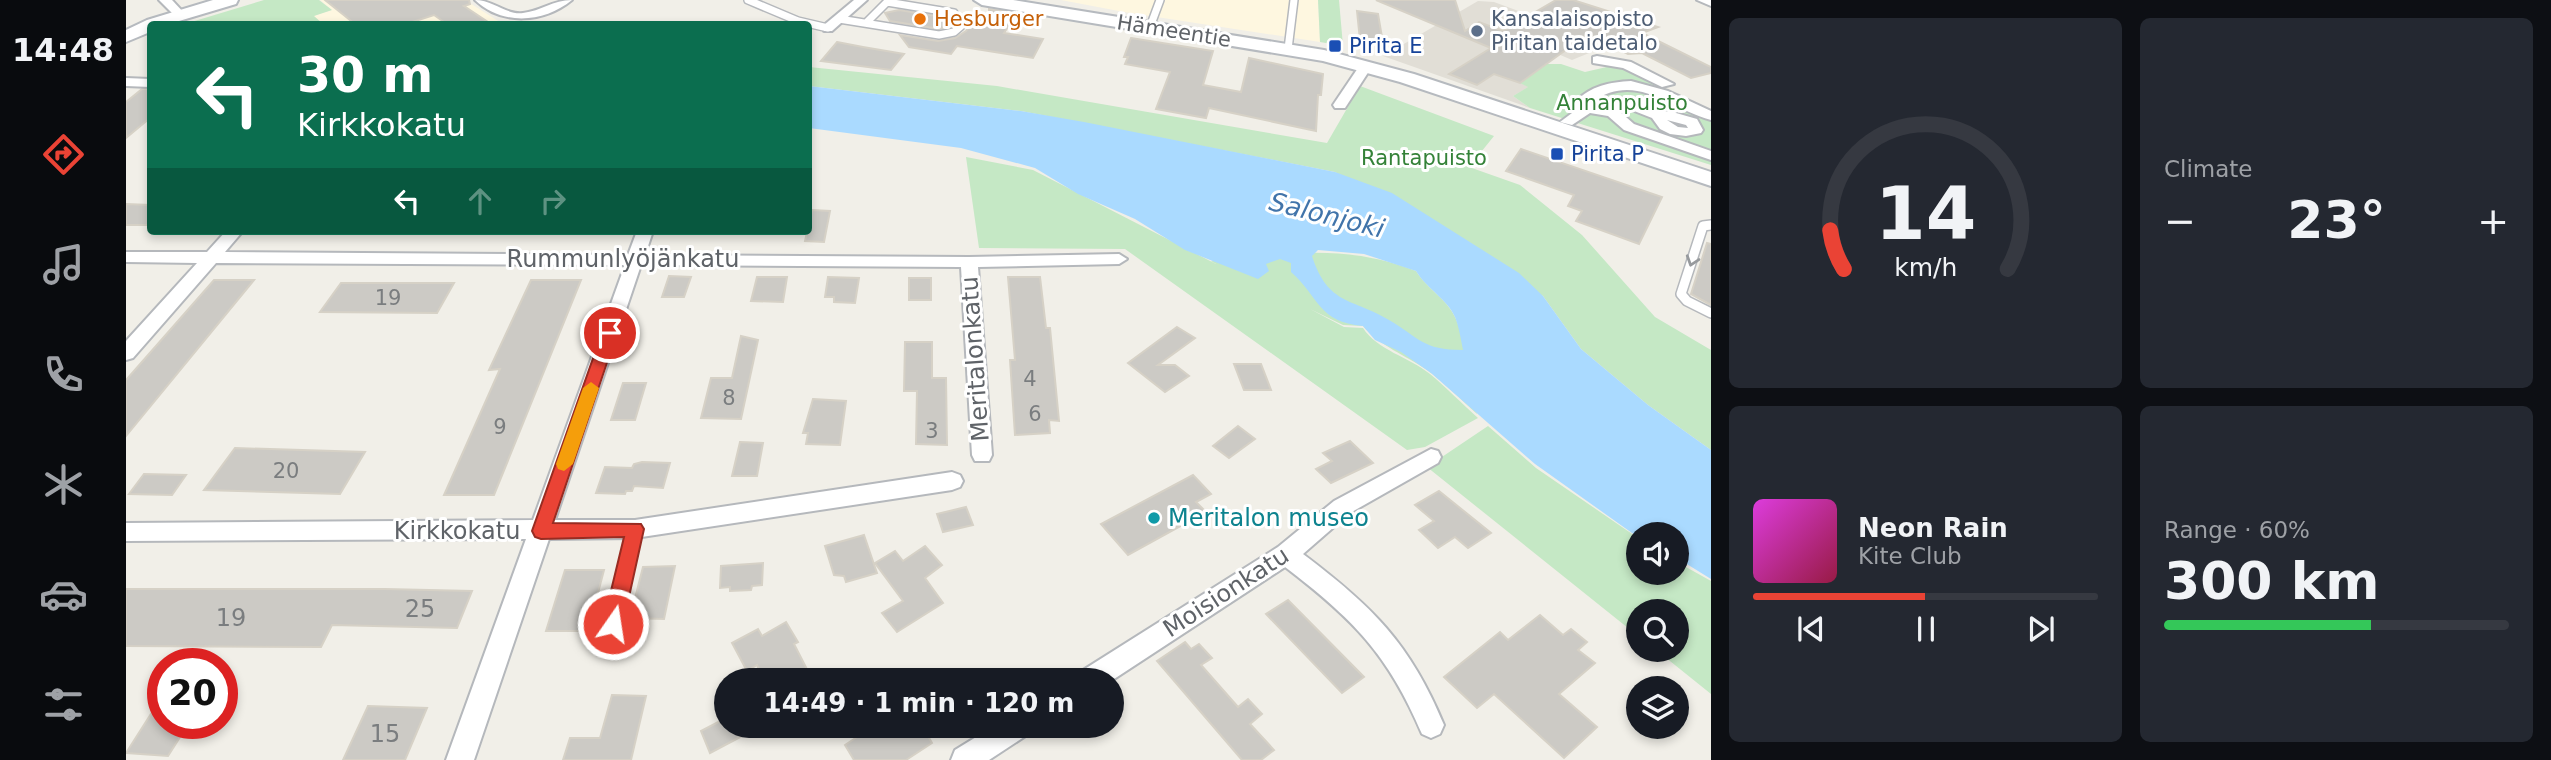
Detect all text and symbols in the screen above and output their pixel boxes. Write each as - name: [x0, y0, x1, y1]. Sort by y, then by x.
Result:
- place label: Hesburger: [934, 7, 1044, 31]
- place label: Kansalaisopisto Piritan taidetalo: [1491, 7, 1658, 55]
- street label: Hämeentie: [1115, 10, 1233, 52]
- marker: Hesburger: [912, 11, 928, 27]
- marker: Kansalaisopisto Piritan taidetalo: [1469, 23, 1485, 39]
- text: 14:48: [12, 31, 114, 69]
- place label: Pirita E: [1349, 34, 1423, 58]
- marker: Pirita E: [1327, 38, 1343, 54]
- text: 30 m: [297, 47, 433, 104]
- icon: left: [182, 49, 273, 140]
- park label: Annanpuisto: [1556, 91, 1688, 115]
- text: Kirkkokatu: [297, 106, 466, 144]
- icon: directions: [39, 130, 88, 179]
- place label: Pirita P: [1571, 142, 1644, 166]
- park label: Rantapuisto: [1361, 146, 1487, 170]
- marker: Pirita P: [1549, 146, 1565, 162]
- text: Climate: [2164, 156, 2253, 182]
- text: 14: [1875, 171, 1976, 256]
- icon: left: [388, 182, 426, 220]
- icon: ahead: [461, 182, 499, 220]
- icon: right: [534, 182, 572, 220]
- water label: Salonjoki: [1266, 186, 1388, 244]
- text: 23°: [2287, 190, 2386, 250]
- text: −: [2164, 199, 2196, 243]
- text: +: [2477, 199, 2509, 243]
- icon: music: [39, 240, 88, 289]
- street label: Rummunlyöjänkatu: [507, 245, 739, 273]
- text: km/h: [1894, 253, 1957, 282]
- one-way arrow: [1686, 254, 1700, 266]
- street label: Meritalonkatu: [955, 275, 995, 443]
- house number: 19: [375, 286, 401, 310]
- pin: [580, 303, 640, 363]
- icon: arrive: [591, 314, 629, 352]
- icon: phone: [39, 350, 88, 399]
- house number: 4: [1023, 367, 1037, 391]
- house number: 8: [722, 386, 736, 410]
- house number: 6: [1028, 402, 1042, 426]
- house number: 9: [493, 415, 507, 439]
- house number: 3: [925, 419, 939, 443]
- house number: 20: [273, 459, 299, 483]
- icon: climate: [39, 460, 88, 509]
- place label: Meritalon museo: [1168, 504, 1369, 532]
- marker: Meritalon museo: [1146, 510, 1162, 526]
- text: Neon Rain: [1858, 513, 2008, 543]
- street label: Kirkkokatu: [394, 517, 520, 545]
- text: Range · 60%: [2164, 517, 2310, 543]
- map controls: [1626, 522, 1689, 739]
- button: sound: [1626, 522, 1689, 585]
- street label: Moisionkatu: [1158, 541, 1294, 643]
- text: Kite Club: [1858, 543, 1962, 569]
- text: 300 km: [2164, 551, 2379, 611]
- icon: car: [39, 570, 88, 619]
- position arrow: [576, 587, 650, 661]
- house number: 25: [405, 595, 435, 623]
- button: search: [1626, 599, 1689, 662]
- house number: 19: [216, 604, 246, 632]
- icon: previous: [1792, 610, 1830, 648]
- icon: pause: [1907, 610, 1945, 648]
- icon: next: [2022, 610, 2060, 648]
- speed limit sign: 20: [147, 648, 238, 739]
- button: layers: [1626, 676, 1689, 739]
- icon: filters: [39, 680, 88, 729]
- text: 14:49 · 1 min · 120 m: [764, 688, 1074, 718]
- house number: 15: [370, 720, 400, 748]

